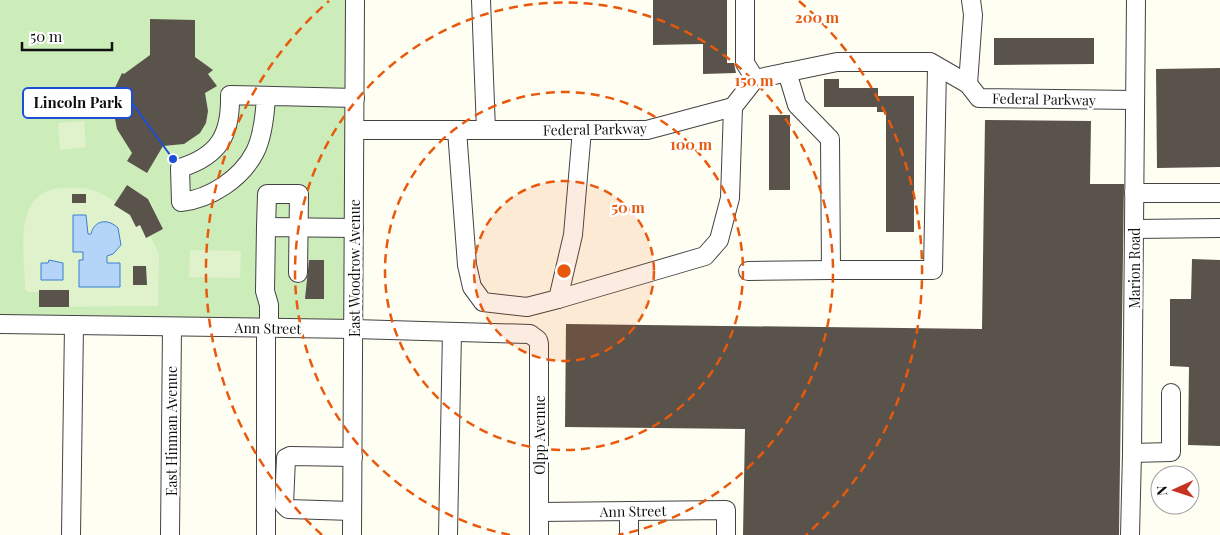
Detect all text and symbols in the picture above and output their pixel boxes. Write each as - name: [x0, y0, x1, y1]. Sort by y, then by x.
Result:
- text: 200 m: [795, 7, 840, 27]
- scale bar: [22, 20, 112, 52]
- text: 50 m: [30, 26, 63, 46]
- text: 150 m: [734, 70, 774, 90]
- callout: Lincoln Park: [23, 88, 132, 118]
- street label: Federal Parkway: [992, 89, 1096, 109]
- text: Lincoln Park: [34, 92, 123, 112]
- street label: Federal Parkway: [543, 119, 647, 139]
- text: 100 m: [670, 134, 713, 154]
- text: 50 m: [611, 197, 645, 217]
- street label: East Woodrow Avenue: [345, 199, 364, 337]
- street label: Marion Road: [1125, 228, 1144, 308]
- centre of rings: [555, 262, 573, 280]
- street label: Ann Street: [234, 318, 303, 338]
- street label: East Hinman Avenue: [162, 366, 181, 496]
- street label: Olpp Avenue: [530, 395, 549, 475]
- north arrow: [1150, 465, 1200, 515]
- text: N: [1152, 485, 1171, 496]
- street label: Ann Street: [599, 501, 668, 521]

